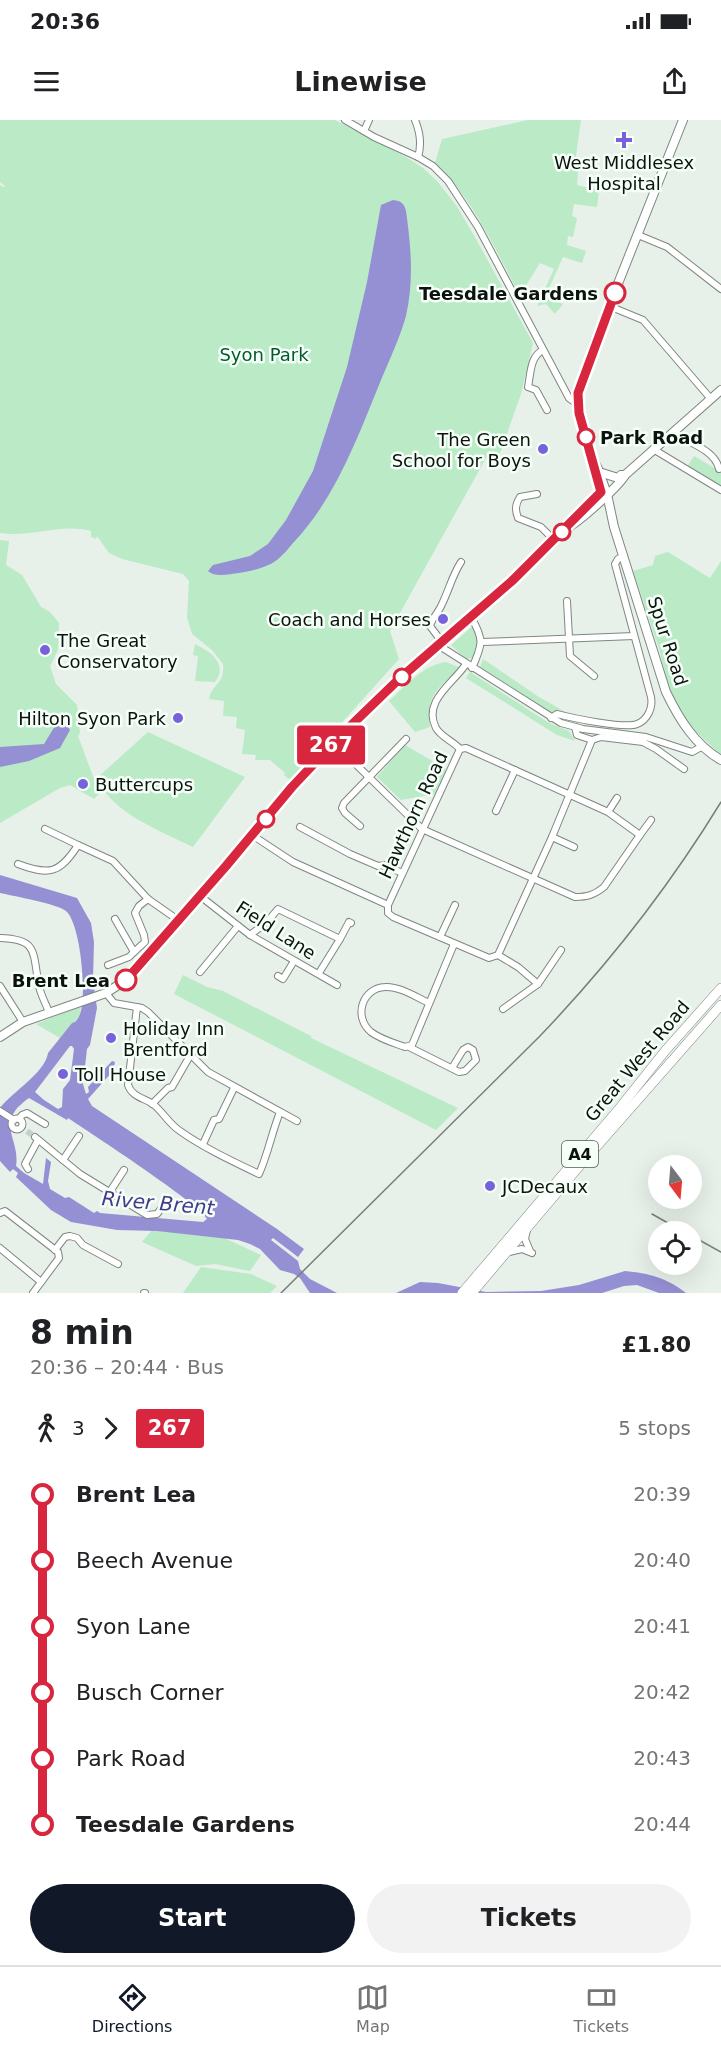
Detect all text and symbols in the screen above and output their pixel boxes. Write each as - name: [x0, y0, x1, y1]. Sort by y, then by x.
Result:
- text: 20:36: [30, 9, 100, 34]
- icon: menu: [30, 65, 63, 98]
- icon: share: [658, 65, 691, 98]
- text: Linewise: [294, 66, 427, 97]
- marker: West Middlesex Hospital: [615, 131, 633, 149]
- place label: West Middlesex Hospital: [554, 152, 694, 194]
- marker: Teesdale Gardens: [604, 282, 626, 304]
- place label: Teesdale Gardens: [419, 283, 598, 304]
- park label: Syon Park: [219, 344, 309, 365]
- place label: Park Road: [600, 427, 703, 448]
- marker: Park Road: [577, 428, 595, 446]
- place label: The Green School for Boys: [392, 429, 531, 471]
- marker: The Green School for Boys: [536, 442, 550, 456]
- unlabelled marker: [553, 523, 571, 541]
- street label: Spur Road: [644, 594, 692, 688]
- place label: Coach and Horses: [268, 609, 431, 630]
- marker: Coach and Horses: [436, 612, 450, 626]
- place label: The Great Conservatory: [56, 630, 178, 672]
- marker: The Great Conservatory: [38, 643, 52, 657]
- unlabelled marker: [393, 668, 411, 686]
- place label: Hilton Syon Park: [18, 708, 167, 729]
- marker: Hilton Syon Park: [171, 711, 185, 725]
- line badge: 267: [296, 726, 366, 764]
- text: 267: [309, 733, 353, 757]
- street label: Hawthorn Road: [374, 748, 452, 882]
- place label: Buttercups: [95, 774, 193, 795]
- marker: Buttercups: [76, 777, 90, 791]
- unlabelled marker: [257, 810, 275, 828]
- street label: Field Lane: [232, 896, 320, 964]
- marker: Brent Lea: [115, 969, 137, 991]
- place label: Brent Lea: [12, 970, 110, 991]
- street label: Great West Road: [580, 996, 694, 1126]
- place label: Holiday Inn Brentford: [123, 1018, 225, 1060]
- marker: Holiday Inn Brentford: [104, 1031, 118, 1045]
- place label: Toll House: [74, 1064, 166, 1085]
- marker: Toll House: [56, 1067, 70, 1081]
- road number: A4: [562, 1141, 598, 1167]
- north arrow: [648, 1155, 702, 1209]
- map controls: [648, 1155, 702, 1275]
- place label: JCDecaux: [501, 1176, 588, 1197]
- marker: JCDecaux: [483, 1179, 497, 1193]
- water label: River Brent: [101, 1186, 216, 1220]
- button: locate: [648, 1221, 702, 1275]
- text: 8 min: [30, 1313, 134, 1352]
- text: £1.80: [621, 1332, 691, 1357]
- text: 20:36 – 20:44 · Bus: [30, 1355, 224, 1379]
- icon: walk: [30, 1412, 63, 1445]
- icon: forward: [94, 1412, 127, 1445]
- text: 3: [72, 1416, 85, 1440]
- text: 267: [148, 1416, 192, 1440]
- text: 5 stops: [618, 1416, 691, 1440]
- text: Brent Lea: [76, 1482, 196, 1507]
- text: 20:39: [633, 1482, 691, 1506]
- text: Beech Avenue: [76, 1548, 233, 1573]
- text: 20:40: [633, 1548, 691, 1572]
- text: Syon Lane: [76, 1614, 191, 1639]
- text: 20:41: [633, 1614, 691, 1638]
- text: Busch Corner: [76, 1680, 224, 1705]
- text: 20:42: [633, 1680, 691, 1704]
- text: Park Road: [76, 1746, 186, 1771]
- text: 20:43: [633, 1746, 691, 1770]
- text: Teesdale Gardens: [76, 1812, 295, 1837]
- text: 20:44: [633, 1812, 691, 1836]
- button: Start: [30, 1884, 355, 1953]
- button: Tickets: [367, 1884, 691, 1953]
- tab: Directions: [92, 1981, 172, 2036]
- tab: Map: [356, 1981, 390, 2036]
- tab: Tickets: [573, 1981, 629, 2036]

